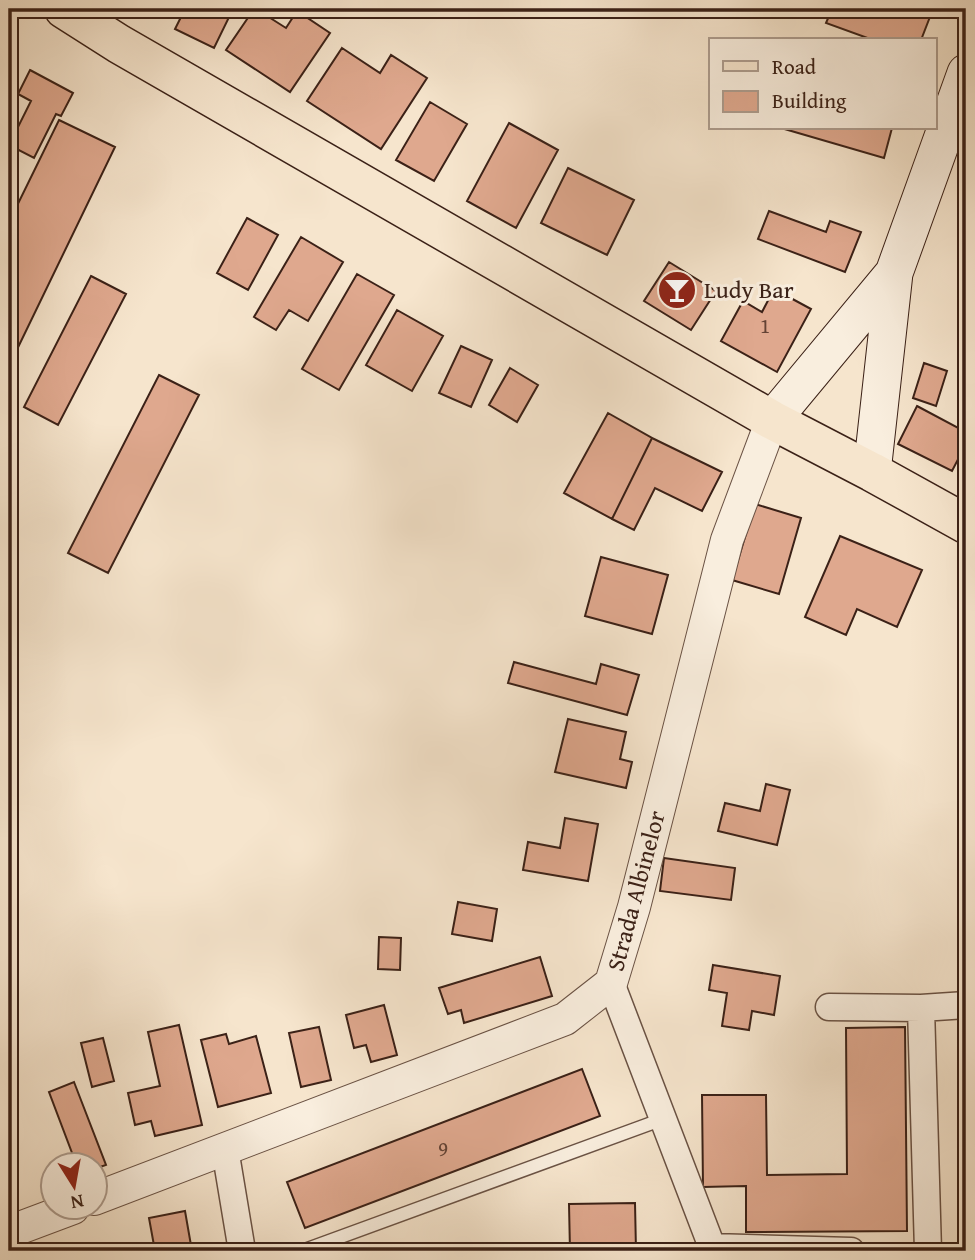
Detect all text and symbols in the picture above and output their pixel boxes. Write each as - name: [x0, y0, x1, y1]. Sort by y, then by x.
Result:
- legend: [709, 38, 936, 130]
- text: Road: [772, 51, 817, 82]
- text: Building: [772, 85, 847, 116]
- bar icon: Ludy Bar: [656, 269, 698, 311]
- place label: Ludy Bar: [704, 272, 794, 307]
- house number: 1: [760, 310, 770, 341]
- street label: Strada Albinelor: [597, 807, 674, 975]
- house number: 9: [438, 1133, 448, 1164]
- north arrow: [38, 1152, 108, 1222]
- text: N: [68, 1188, 86, 1218]

